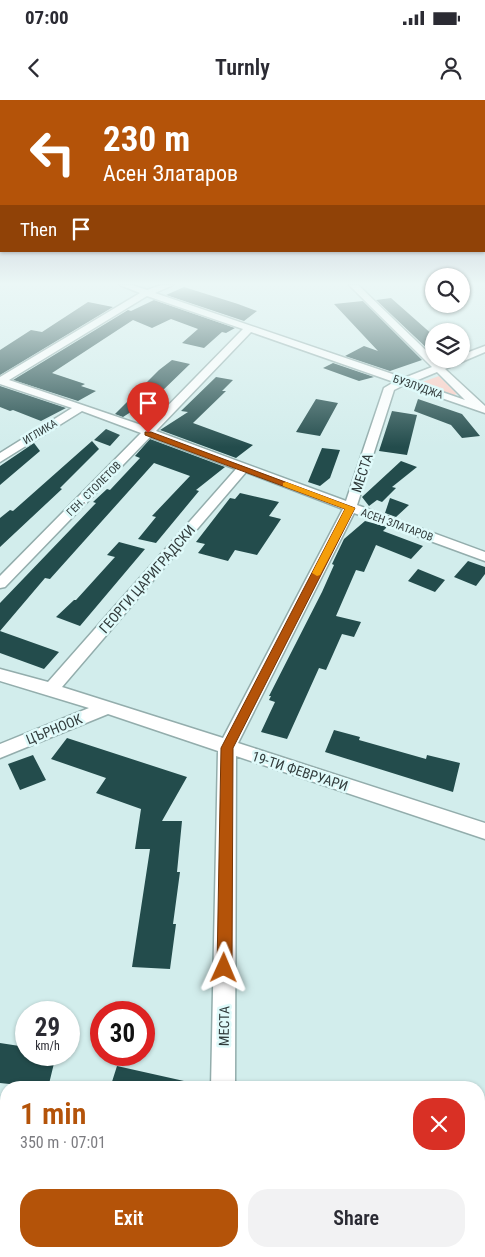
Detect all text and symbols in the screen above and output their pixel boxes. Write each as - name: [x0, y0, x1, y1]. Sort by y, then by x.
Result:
- text: 07:00: [25, 6, 69, 29]
- icon: back: [20, 54, 48, 82]
- icon: person: [437, 54, 465, 82]
- text: Turnly: [215, 55, 270, 80]
- text: 230 m: [103, 119, 190, 160]
- icon: left: [20, 120, 85, 185]
- text: Асен Златаров: [103, 161, 238, 186]
- icon: arrive: [67, 215, 95, 243]
- text: Then: [20, 218, 57, 241]
- map controls: [425, 268, 470, 368]
- button: search: [425, 268, 470, 313]
- button: layers: [425, 323, 470, 368]
- street label: БУЗЛУДЖА: [391, 372, 445, 402]
- pin: [127, 382, 169, 433]
- icon: arrive: [134, 389, 162, 417]
- street label: ИГЛИКА: [20, 416, 60, 447]
- street label: МЕСТА: [348, 451, 376, 495]
- street label: ГЕН. СТОЛЕТОВ: [64, 459, 124, 519]
- street label: АСЕН ЗЛАТАРОВ: [359, 506, 435, 544]
- street label: ГЕОРГИ ЦАРИГРАДСКИ: [96, 522, 198, 636]
- street label: ЦЪРНООК: [24, 710, 85, 748]
- street label: 19-ТИ ФЕВРУАРИ: [250, 748, 350, 794]
- position arrow: [197, 941, 249, 993]
- speed limit sign: 30: [90, 1001, 155, 1066]
- street label: МЕСТА: [216, 1006, 232, 1046]
- text: 29: [35, 1013, 60, 1042]
- text: km/h: [35, 1039, 60, 1053]
- text: 1 min: [20, 1096, 86, 1131]
- button: close: [413, 1098, 465, 1150]
- text: 350 m · 07:01: [20, 1133, 106, 1152]
- button: Exit: [20, 1189, 238, 1247]
- button: Share: [248, 1189, 465, 1247]

